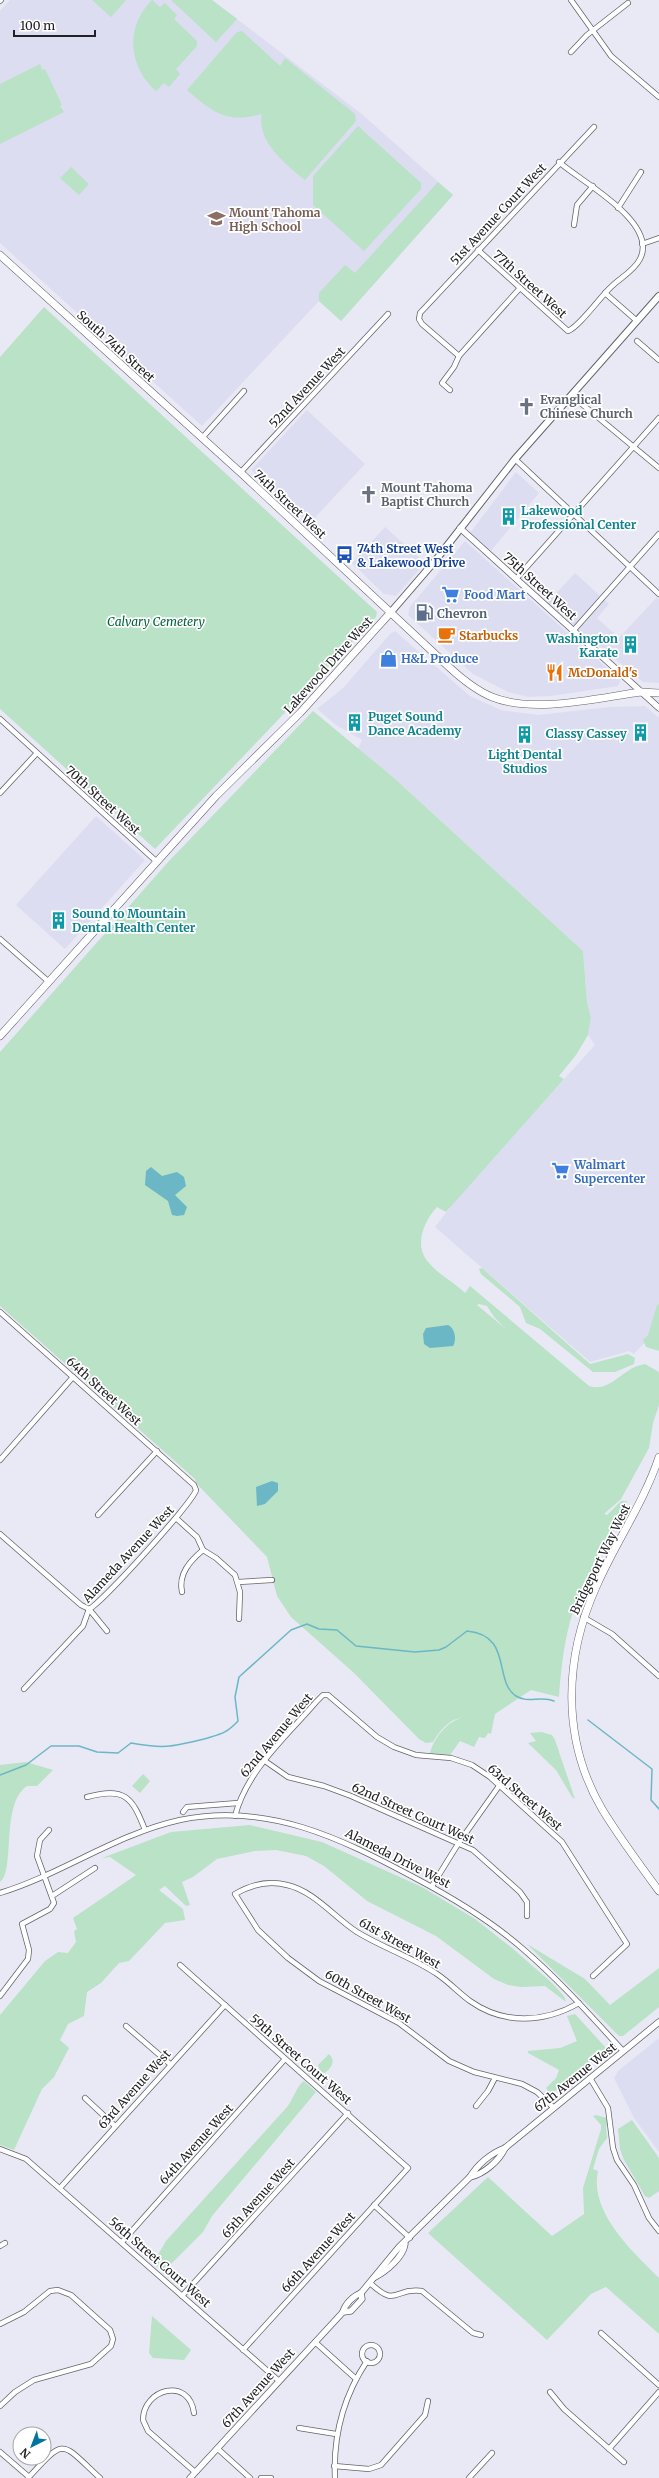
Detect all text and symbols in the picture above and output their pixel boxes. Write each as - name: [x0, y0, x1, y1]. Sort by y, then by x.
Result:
- scale bar: [14, 12, 95, 38]
- text: 100 m: [20, 18, 55, 33]
- street label: 51st Avenue Court West: [447, 160, 549, 268]
- place label: Mount Tahoma High School: [229, 205, 321, 234]
- school or university icon: Mount Tahoma High School: [206, 209, 226, 229]
- street label: 77th Street West: [490, 247, 570, 321]
- street label: South 74th Street: [74, 307, 158, 385]
- street label: 52nd Avenue West: [266, 343, 348, 430]
- place label: Evanglical Chinese Church: [540, 392, 633, 421]
- church icon: Evanglical Chinese Church: [517, 396, 537, 416]
- street label: 74th Street West: [251, 466, 330, 542]
- place label: Mount Tahoma Baptist Church: [381, 480, 473, 509]
- church icon: Mount Tahoma Baptist Church: [358, 484, 378, 504]
- place label: Lakewood Professional Center: [521, 503, 637, 532]
- building icon: Lakewood Professional Center: [498, 507, 518, 527]
- place label: 74th Street West & Lakewood Drive: [357, 541, 466, 570]
- bus stop icon: 74th Street West & Lakewood Drive: [334, 545, 354, 565]
- street label: 75th Street West: [500, 549, 580, 623]
- supermarket icon: Food Mart: [441, 584, 461, 604]
- place label: Food Mart: [464, 587, 526, 602]
- fuel station icon: Chevron: [414, 603, 434, 623]
- place label: Chevron: [437, 606, 487, 621]
- street label: Lakewood Drive West: [281, 613, 376, 716]
- park label: Calvary Cemetery: [107, 614, 205, 629]
- cafe icon: Starbucks: [436, 625, 456, 645]
- place label: Starbucks: [459, 628, 518, 643]
- place label: Washington Karate: [545, 631, 618, 660]
- building icon: Washington Karate: [621, 635, 641, 655]
- shop icon: H&L Produce: [378, 648, 398, 668]
- place label: H&L Produce: [401, 651, 479, 666]
- restaurant icon: McDonald's: [545, 662, 565, 682]
- place label: McDonald's: [568, 665, 637, 680]
- place label: Puget Sound Dance Academy: [368, 709, 462, 738]
- building icon: Puget Sound Dance Academy: [345, 713, 365, 733]
- building icon: Classy Cassey: [630, 723, 650, 743]
- building icon: Light Dental Studios: [515, 725, 535, 745]
- place label: Classy Cassey: [546, 726, 628, 741]
- place label: Light Dental Studios: [488, 747, 562, 776]
- street label: 70th Street West: [63, 763, 144, 838]
- place label: Sound to Mountain Dental Health Center: [72, 906, 196, 935]
- building icon: Sound to Mountain Dental Health Center: [49, 910, 69, 930]
- place label: Walmart Supercenter: [573, 1157, 646, 1186]
- supermarket icon: Walmart Supercenter: [551, 1161, 571, 1181]
- street label: 64th Street West: [64, 1354, 145, 1429]
- street label: Bridgeport Way West: [567, 1501, 633, 1617]
- street label: Alameda Avenue West: [79, 1502, 177, 1606]
- street label: 62nd Avenue West: [236, 1690, 316, 1780]
- street label: 63rd Street West: [485, 1761, 566, 1834]
- street label: 62nd Street Court West: [349, 1779, 477, 1847]
- street label: Alameda Drive West: [342, 1825, 453, 1891]
- street label: 61st Street West: [357, 1914, 444, 1972]
- street label: 60th Street West: [322, 1966, 414, 2026]
- street label: 59th Street Court West: [247, 2011, 355, 2107]
- street label: 67th Avenue West: [531, 2039, 619, 2115]
- street label: 63rd Avenue West: [94, 2046, 174, 2132]
- street label: 64th Avenue West: [156, 2100, 236, 2187]
- street label: 65th Avenue West: [218, 2155, 298, 2241]
- street label: 66th Avenue West: [278, 2208, 358, 2295]
- street label: 56th Street Court West: [106, 2214, 214, 2310]
- street label: 67th Avenue West: [218, 2345, 298, 2431]
- north arrow: [12, 2426, 52, 2466]
- text: N: [17, 2445, 33, 2462]

